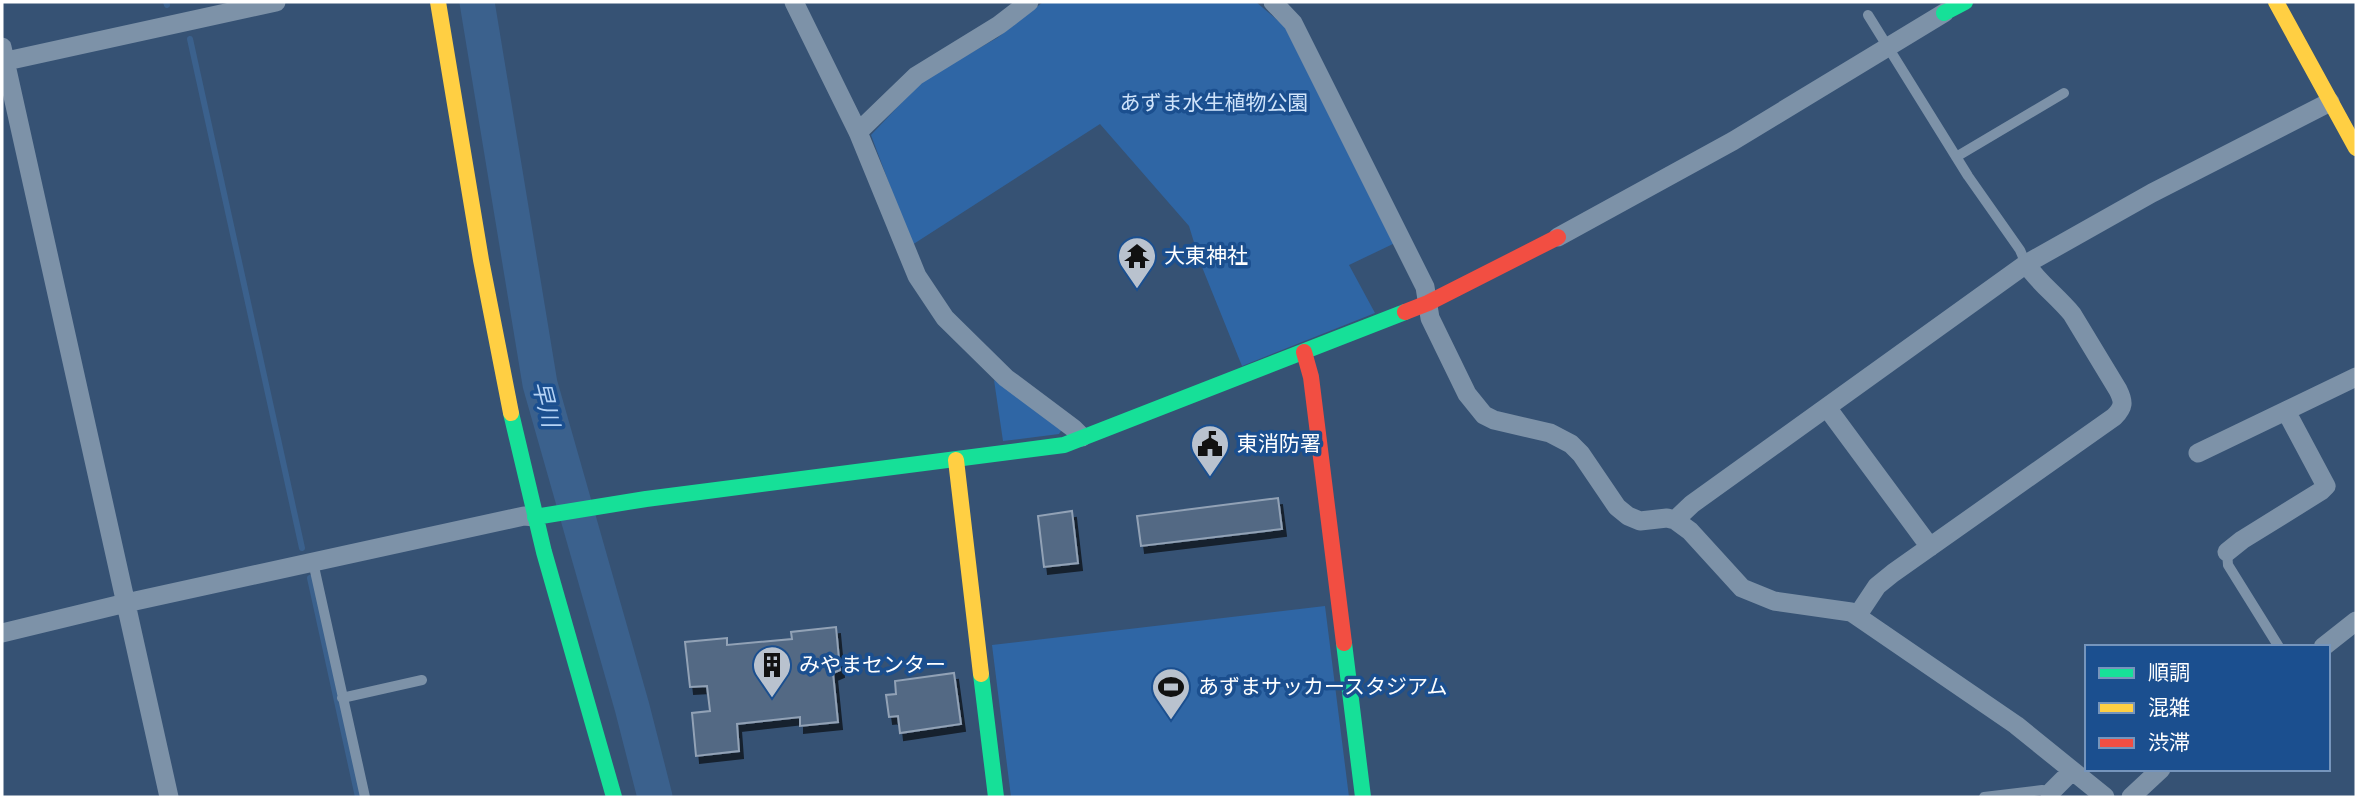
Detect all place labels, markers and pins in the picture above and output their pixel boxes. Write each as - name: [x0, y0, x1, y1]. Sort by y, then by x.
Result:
- temple icon: 大東神社: [1116, 235, 1158, 290]
- place label: 大東神社: [1164, 239, 1248, 271]
- public building icon: 東消防署: [1189, 423, 1231, 478]
- place label: 東消防署: [1237, 427, 1321, 459]
- building icon: みやまセンター: [751, 644, 793, 699]
- place label: みやまセンター: [799, 648, 946, 680]
- sports icon: あずまサッカースタジアム: [1150, 666, 1192, 721]
- place label: あずまサッカースタジアム: [1198, 670, 1447, 702]

